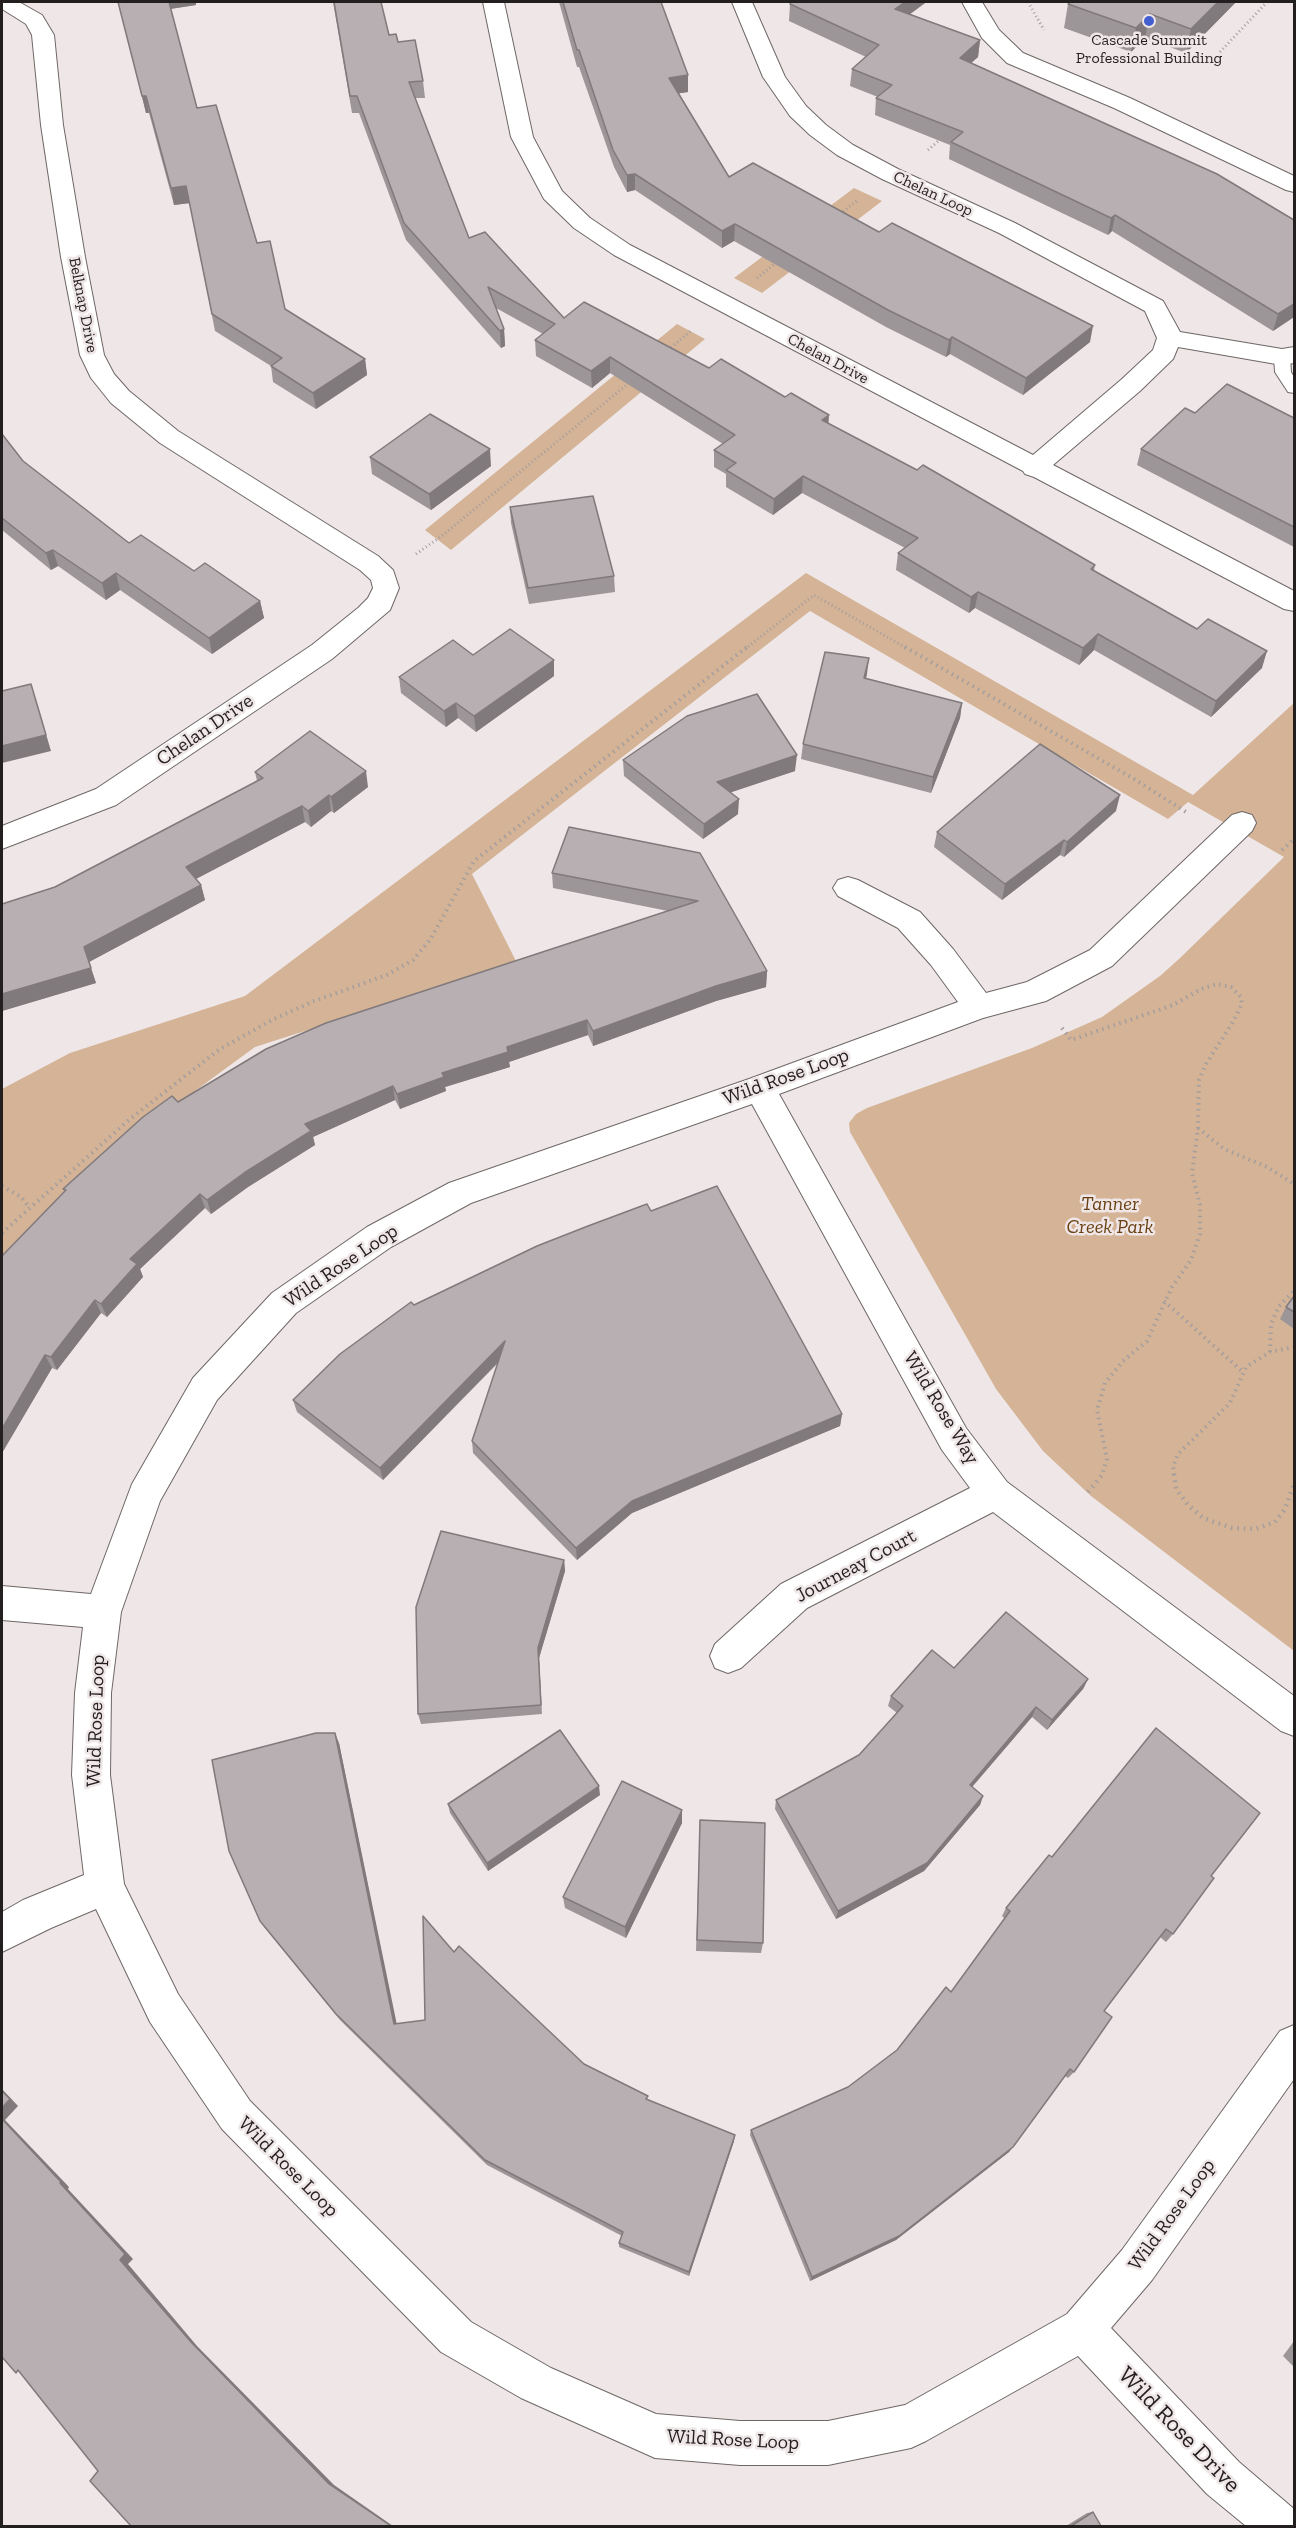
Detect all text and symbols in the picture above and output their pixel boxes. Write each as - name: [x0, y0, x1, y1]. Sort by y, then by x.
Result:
- marker: Cascade Summit Professional Building: [1142, 14, 1156, 28]
- place label: Cascade Summit Professional Building: [1076, 30, 1222, 68]
- street label: Chelan Loop: [890, 167, 976, 221]
- street label: Belknap Drive: [64, 256, 102, 354]
- street label: Chelan Drive: [784, 330, 872, 388]
- street label: Chelan Drive: [152, 689, 258, 771]
- street label: Wild Rose Loop: [720, 1043, 852, 1111]
- park label: Tanner Creek Park: [1067, 1192, 1153, 1239]
- street label: Wild Rose Loop: [279, 1219, 403, 1313]
- street label: Wild Rose Way: [898, 1347, 984, 1469]
- street label: Journeay Court: [791, 1524, 921, 1608]
- street label: Wild Rose Loop: [82, 1654, 110, 1788]
- street label: Wild Rose Loop: [233, 2112, 343, 2222]
- street label: Wild Rose Loop: [1123, 2154, 1221, 2276]
- street label: Wild Rose Drive: [1112, 2361, 1246, 2499]
- street label: Wild Rose Loop: [666, 2425, 800, 2455]

